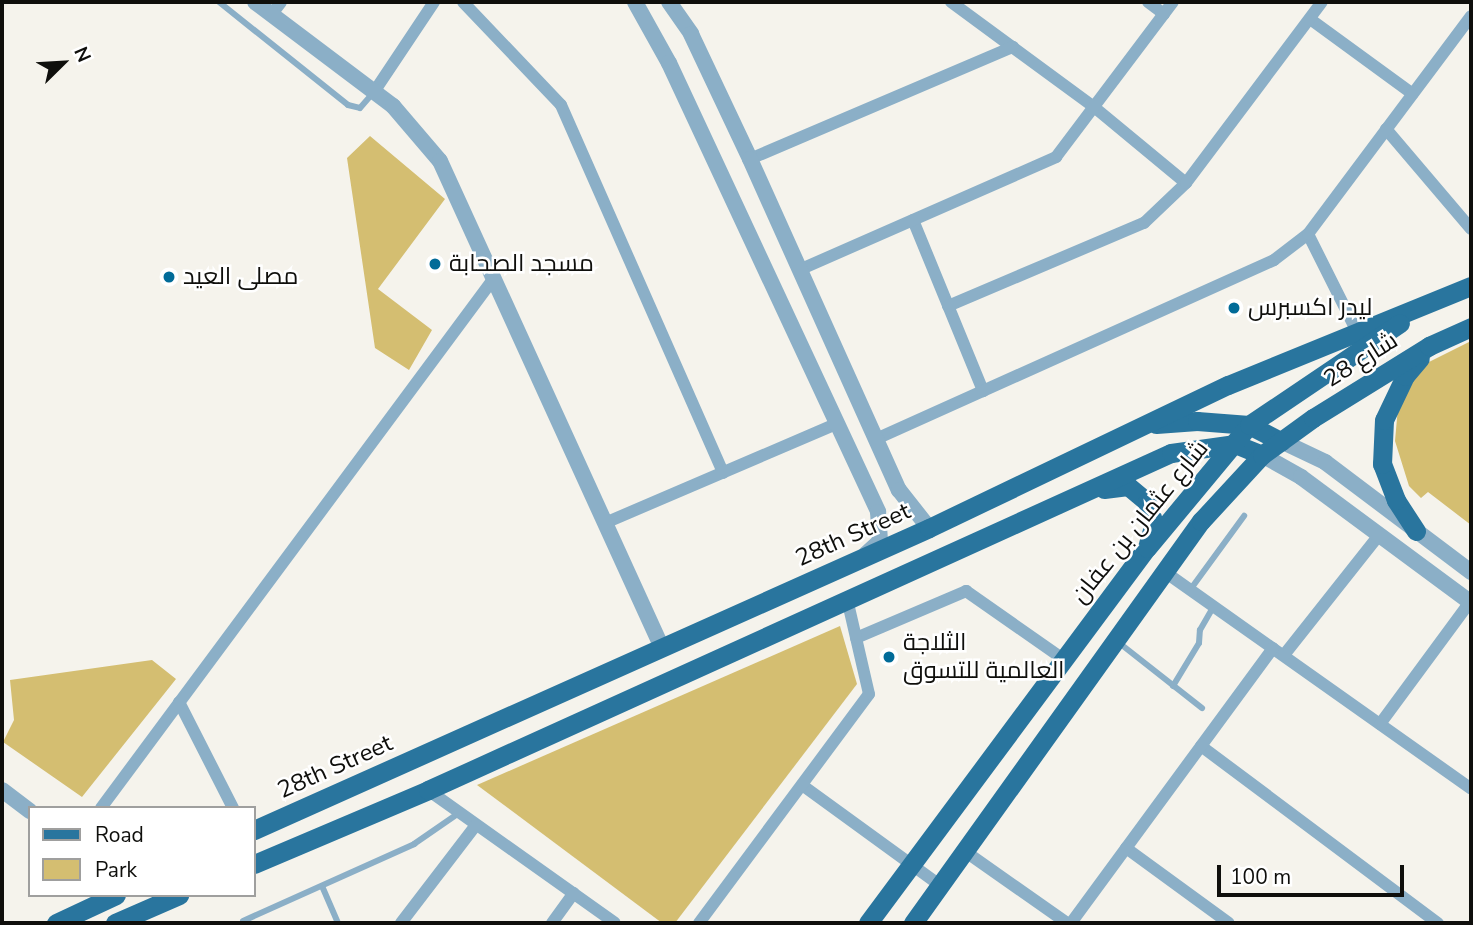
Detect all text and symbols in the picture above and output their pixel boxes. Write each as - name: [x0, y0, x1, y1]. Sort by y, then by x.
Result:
- north arrow: [28, 28, 98, 98]
- text: N: [67, 43, 97, 66]
- place label: مسجد الصحابة: [449, 250, 594, 278]
- marker: مسجد الصحابة: [427, 256, 443, 272]
- place label: مصلى العيد: [183, 263, 299, 291]
- marker: مصلى العيد: [161, 269, 177, 285]
- place label: ليدر اكسبرس: [1248, 294, 1372, 322]
- marker: ليدر اكسبرس: [1226, 300, 1242, 316]
- street label: شارع 28: [1319, 326, 1403, 394]
- street label: شارع عثمان بن عفان: [1065, 435, 1215, 609]
- street label: 28th Street: [791, 497, 915, 573]
- place label: الثلاجة العالمية للتسوق: [903, 629, 1065, 685]
- marker: الثلاجة العالمية للتسوق: [881, 649, 897, 665]
- street label: 28th Street: [273, 729, 397, 805]
- legend: [28, 806, 256, 897]
- text: Road: [95, 821, 144, 849]
- scale bar: [1221, 852, 1408, 896]
- text: Park: [95, 856, 137, 884]
- text: 100 m: [1230, 863, 1291, 891]

